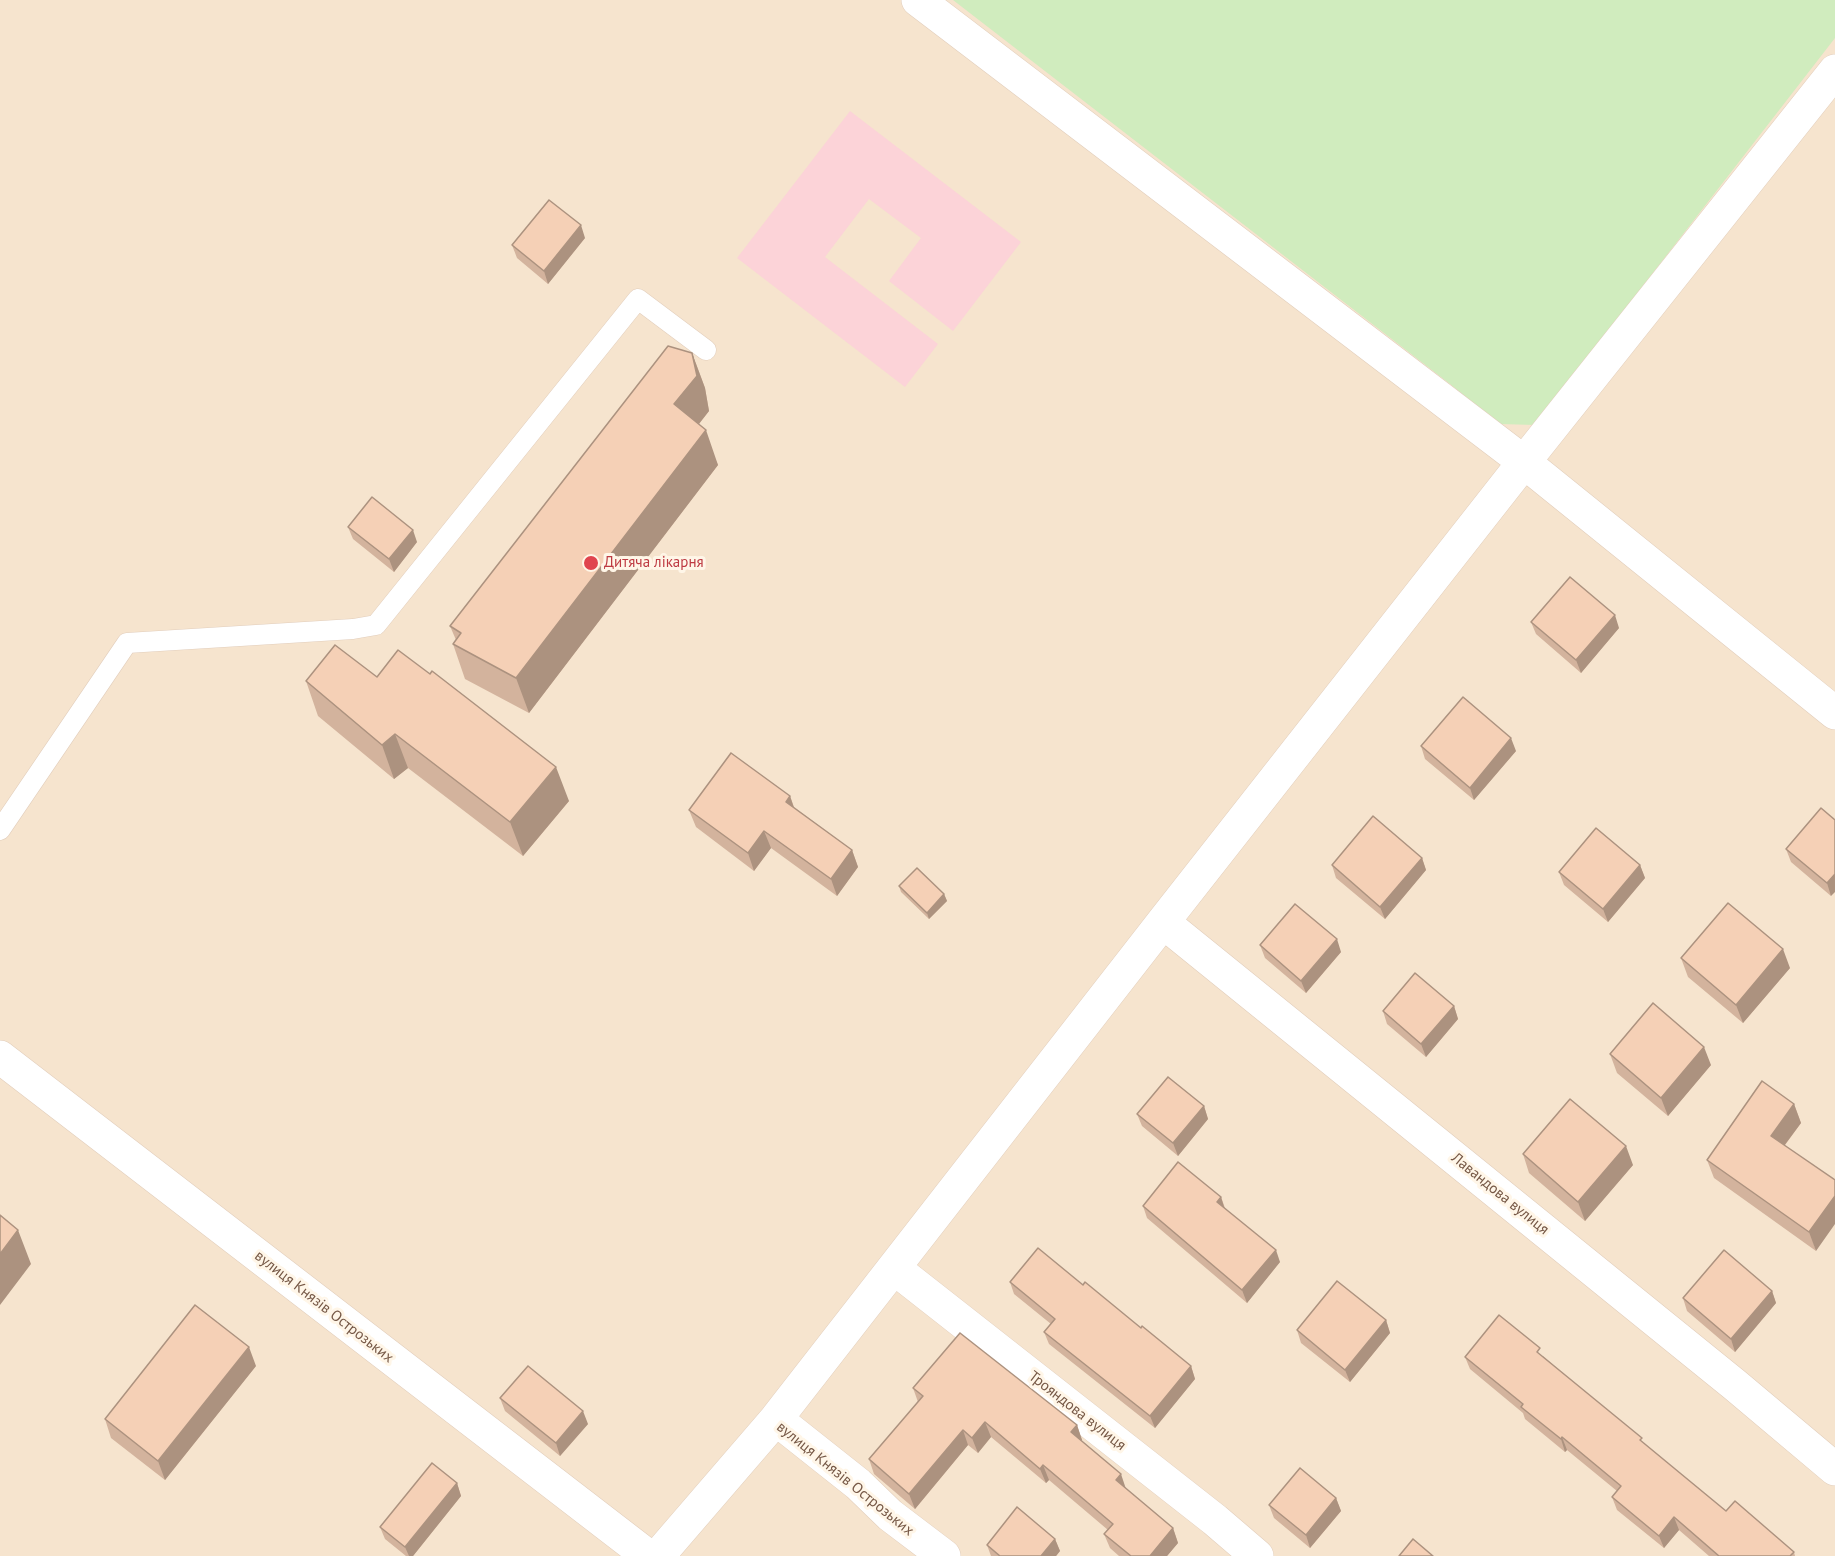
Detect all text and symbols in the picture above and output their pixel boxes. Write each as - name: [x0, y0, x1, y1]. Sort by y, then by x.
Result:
- marker: Дитяча лікарня: [582, 554, 600, 572]
- place label: Дитяча лікарня: [604, 554, 704, 572]
- street label: Лавандова вулиця: [1448, 1149, 1552, 1239]
- street label: вулиця Князів Острозьких: [251, 1247, 397, 1367]
- street label: Трояндова вулиця: [1025, 1367, 1129, 1455]
- street label: вулиця Князів Острозьких: [773, 1418, 917, 1540]

